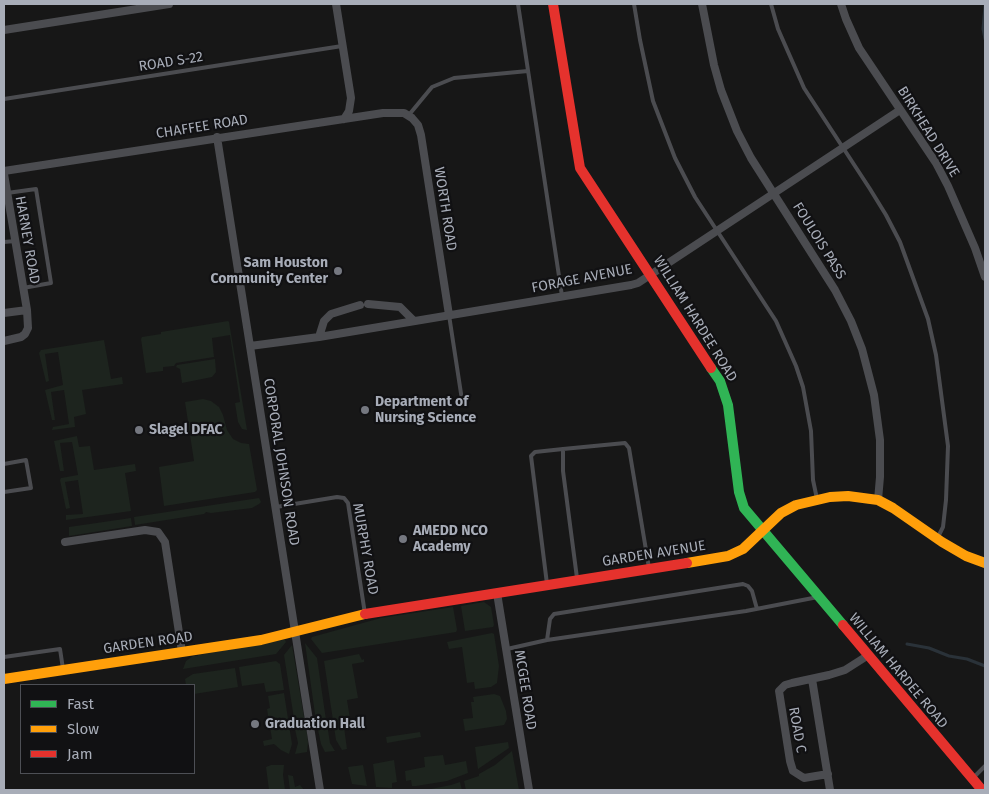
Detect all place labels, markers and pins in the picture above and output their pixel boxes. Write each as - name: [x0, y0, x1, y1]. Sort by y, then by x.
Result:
- place label: Sam Houston Community Center: [210, 255, 328, 288]
- marker: Sam Houston Community Center: [332, 265, 344, 277]
- place label: Department of Nursing Science: [375, 394, 476, 427]
- marker: Department of Nursing Science: [359, 404, 371, 416]
- place label: Slagel DFAC: [149, 422, 223, 438]
- marker: Slagel DFAC: [133, 424, 145, 436]
- place label: AMEDD NCO Academy: [413, 523, 488, 556]
- marker: AMEDD NCO Academy: [397, 533, 409, 545]
- place label: Graduation Hall: [265, 716, 365, 732]
- marker: Graduation Hall: [249, 718, 261, 730]

